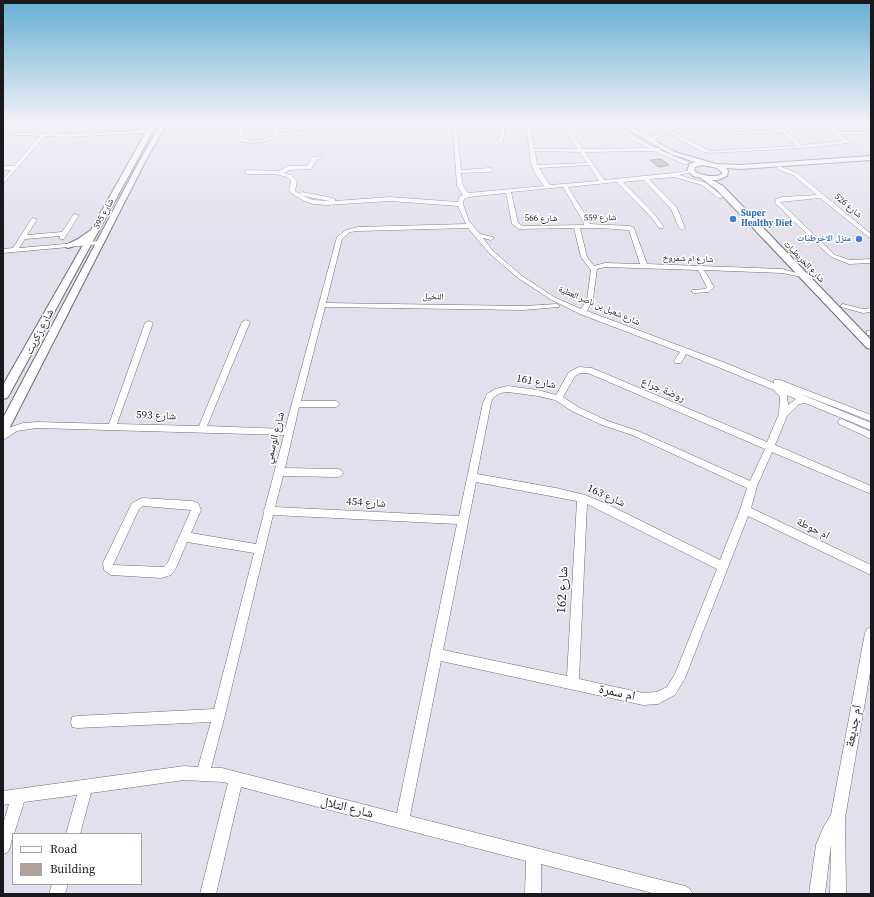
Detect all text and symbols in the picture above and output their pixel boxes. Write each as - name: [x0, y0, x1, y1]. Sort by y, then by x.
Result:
- street label: شارع 526: [832, 191, 864, 221]
- street label: شارع 595: [92, 197, 116, 231]
- place label: Super Healthy Diet: [741, 209, 792, 230]
- street label: شارع 559: [584, 212, 616, 224]
- street label: شارع 566: [525, 214, 557, 224]
- marker: Super Healthy Diet: [728, 214, 738, 224]
- place label: منزل الاخرطيات: [797, 234, 851, 244]
- marker: منزل الاخرطيات: [854, 234, 864, 244]
- street label: شارع الخريطيات: [781, 239, 827, 285]
- street label: شارع ام شمروخ: [662, 253, 714, 265]
- street label: شارع شعيل بن ناصر العطية: [557, 284, 641, 328]
- street label: النخيل: [422, 291, 444, 303]
- street label: شارع زكريت: [23, 307, 57, 357]
- street label: شارع 161: [515, 372, 557, 392]
- street label: روضة جراع: [639, 375, 687, 405]
- street label: شارع 593: [136, 409, 176, 423]
- street label: شارع الوسمي: [262, 411, 288, 465]
- street label: شارع 163: [585, 482, 627, 510]
- street label: شارع 454: [346, 495, 386, 511]
- street label: ام حوطة: [794, 515, 832, 543]
- street label: شارع 162: [554, 566, 572, 614]
- street label: ام سمرة: [597, 682, 637, 704]
- street label: ام جديعة: [843, 704, 865, 748]
- street label: شارع التلال: [319, 794, 375, 822]
- legend: [12, 833, 142, 885]
- text: Road: [50, 841, 77, 857]
- text: Building: [50, 861, 95, 877]

